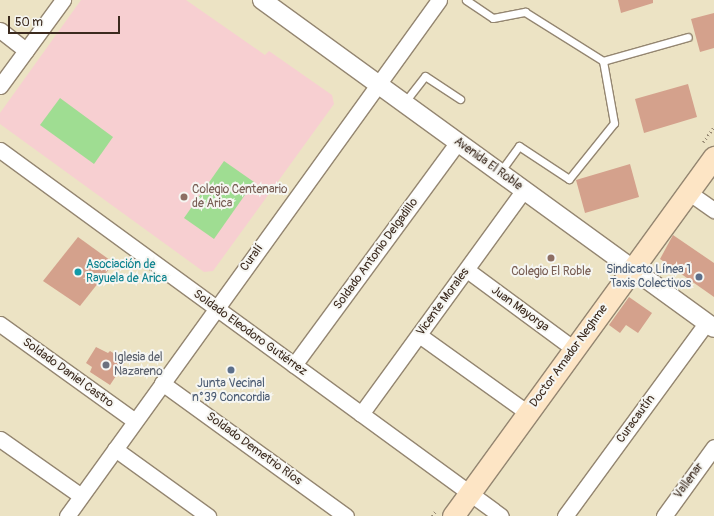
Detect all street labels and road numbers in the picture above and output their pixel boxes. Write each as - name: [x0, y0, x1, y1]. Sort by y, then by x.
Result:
- street label: Avenida El Roble: [451, 134, 525, 194]
- street label: Soldado Antonio Delgadillo: [331, 196, 421, 312]
- street label: Curalí: [237, 242, 267, 274]
- street label: Vicente Morales: [414, 265, 472, 339]
- street label: Juan Mayorga: [488, 283, 552, 335]
- street label: Soldado Eleodoro Gutiérrez: [190, 287, 310, 379]
- street label: Doctor Amador Neghme: [527, 302, 611, 410]
- street label: Soldado Daniel Castro: [20, 335, 116, 411]
- street label: Curacautín: [614, 392, 658, 446]
- street label: Soldado Demetrio Ríos: [203, 409, 305, 489]
- street label: Vallenar: [671, 460, 707, 502]

